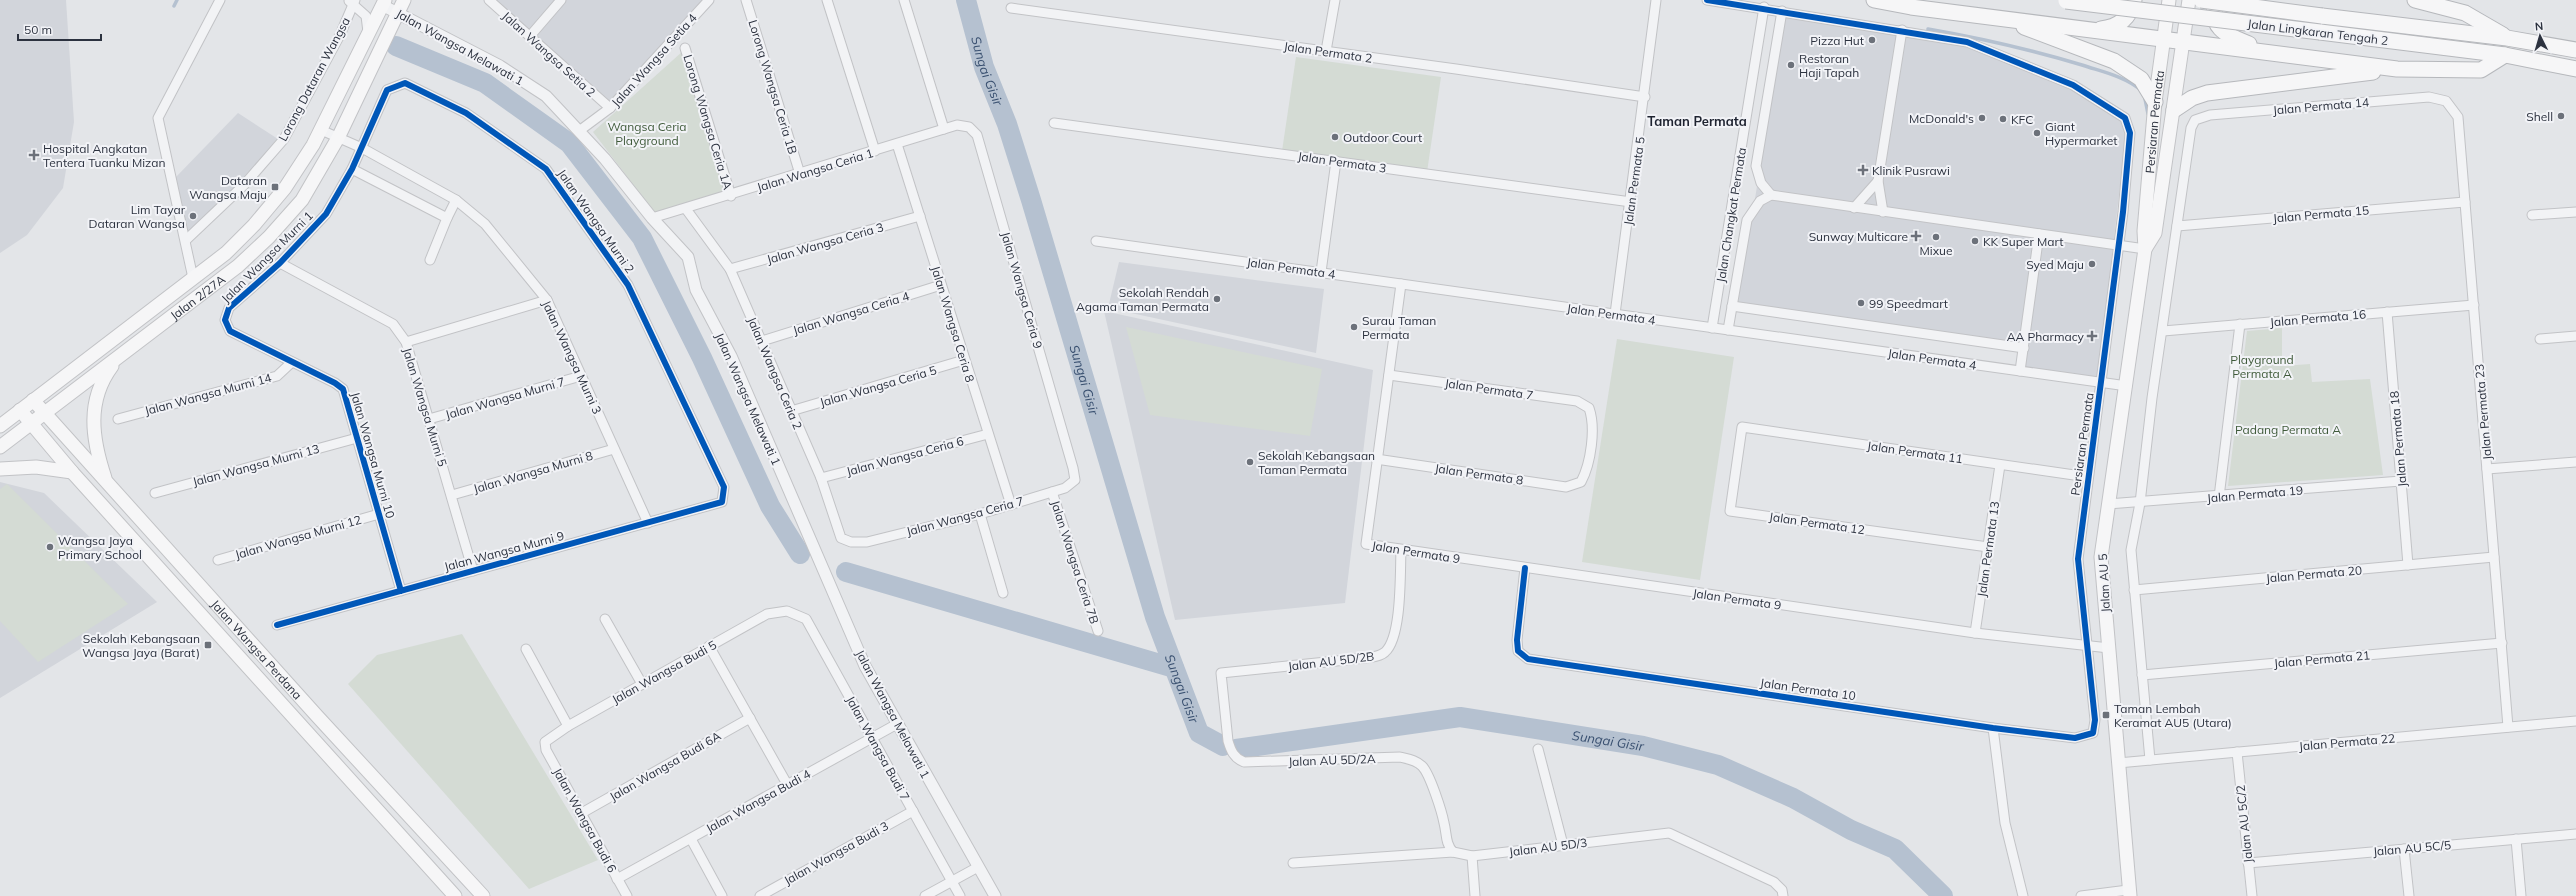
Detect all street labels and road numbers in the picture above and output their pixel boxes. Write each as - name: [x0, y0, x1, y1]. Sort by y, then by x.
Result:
- street label: Jalan Wangsa Melawati 1: [394, 6, 526, 88]
- street label: Jalan Wangsa Setia 2: [499, 8, 599, 100]
- street label: Jalan Wangsa Setia 4: [608, 10, 700, 110]
- street label: Lorong Dataran Wangsa: [275, 14, 353, 144]
- street label: Jalan Lingkaran Tengah 2: [2247, 16, 2389, 48]
- street label: Lorong Wangsa Ceria 1B: [745, 18, 801, 156]
- street label: Jalan Permata 2: [1283, 38, 1373, 66]
- street label: Lorong Wangsa Ceria 1A: [680, 53, 736, 191]
- street label: Persiaran Permata: [2141, 69, 2167, 174]
- street label: Jalan Permata 14: [2272, 94, 2370, 118]
- street label: Jalan Permata 5: [1620, 136, 1648, 226]
- street label: Jalan Wangsa Ceria 1: [755, 145, 875, 195]
- street label: Jalan Changkat Permata: [1713, 147, 1749, 283]
- street label: Jalan Permata 3: [1297, 148, 1387, 176]
- street label: Jalan Wangsa Murni 2: [554, 166, 638, 276]
- street label: Jalan Permata 15: [2272, 202, 2370, 226]
- street label: Jalan Wangsa Murni 1: [218, 208, 316, 306]
- street label: Jalan Wangsa Ceria 3: [765, 219, 885, 267]
- street label: Jalan Wangsa Ceria 9: [998, 230, 1046, 350]
- street label: Jalan Permata 4: [1246, 254, 1336, 282]
- street label: Jalan Wangsa Ceria 8: [928, 264, 978, 384]
- street label: Jalan 2/27A: [167, 271, 228, 323]
- street label: Jalan Wangsa Ceria 4: [791, 288, 911, 338]
- street label: Jalan Wangsa Murni 3: [539, 298, 605, 416]
- street label: Jalan Permata 4: [1566, 300, 1656, 328]
- street label: Jalan Permata 16: [2269, 306, 2367, 330]
- street label: Jalan Wangsa Ceria 2: [744, 314, 806, 432]
- street label: Jalan Wangsa Melawati 1: [712, 330, 784, 468]
- street label: Jalan Permata 4: [1887, 345, 1977, 373]
- street label: Jalan Wangsa Murni 5: [400, 346, 450, 468]
- street label: Jalan Wangsa Ceria 5: [818, 362, 938, 410]
- street label: Jalan Permata 23: [2471, 363, 2495, 461]
- street label: Jalan Wangsa Murni 14: [143, 370, 273, 418]
- street label: Jalan Wangsa Murni 7: [444, 374, 566, 422]
- street label: Jalan Permata 7: [1444, 375, 1534, 403]
- street label: Jalan Wangsa Murni 10: [348, 390, 398, 520]
- street label: Jalan Permata 18: [2386, 390, 2410, 488]
- street label: Persiaran Permata: [2067, 392, 2097, 496]
- street label: Jalan Wangsa Ceria 6: [845, 433, 965, 479]
- street label: Jalan Permata 11: [1866, 438, 1964, 466]
- street label: Jalan Wangsa Murni 13: [191, 441, 321, 489]
- street label: Jalan Wangsa Murni 8: [472, 448, 594, 496]
- street label: Jalan Permata 8: [1434, 460, 1524, 488]
- street label: Jalan Permata 19: [2206, 482, 2304, 506]
- street label: Jalan Wangsa Ceria 7: [905, 493, 1025, 539]
- street label: Jalan Wangsa Ceria 7B: [1048, 498, 1102, 626]
- street label: Jalan Permata 13: [1974, 500, 2002, 598]
- street label: Jalan Permata 12: [1768, 509, 1866, 537]
- street label: Jalan Wangsa Murni 12: [233, 512, 363, 562]
- street label: Jalan Wangsa Murni 9: [442, 528, 566, 574]
- street label: Jalan Permata 9: [1371, 538, 1461, 566]
- street label: Jalan AU 5: [2095, 553, 2113, 613]
- street label: Jalan Permata 20: [2265, 562, 2363, 586]
- street label: Jalan Permata 9: [1692, 585, 1782, 613]
- street label: Jalan Wangsa Perdana: [208, 596, 306, 702]
- street label: Jalan Wangsa Budi 5: [609, 637, 719, 707]
- street label: Jalan Wangsa Melawati 1: [853, 647, 933, 781]
- street label: Jalan Permata 21: [2273, 647, 2371, 671]
- street label: Jalan AU 5D/2B: [1287, 648, 1375, 674]
- street label: Jalan Permata 10: [1759, 675, 1857, 703]
- street label: Jalan Wangsa Budi 7: [843, 693, 913, 803]
- street label: Jalan Wangsa Budi 6A: [607, 728, 723, 804]
- street label: Jalan Permata 22: [2298, 730, 2396, 754]
- street label: Jalan AU 5D/2A: [1288, 751, 1376, 769]
- street label: Jalan Wangsa Budi 6: [550, 765, 620, 875]
- street label: Jalan Wangsa Budi 4: [703, 766, 813, 836]
- street label: Jalan AU 5C/2: [2232, 784, 2256, 864]
- street label: Jalan Wangsa Budi 3: [781, 818, 891, 888]
- street label: Jalan AU 5D/3: [1508, 835, 1588, 859]
- street label: Jalan AU 5C/5: [2372, 837, 2452, 859]

